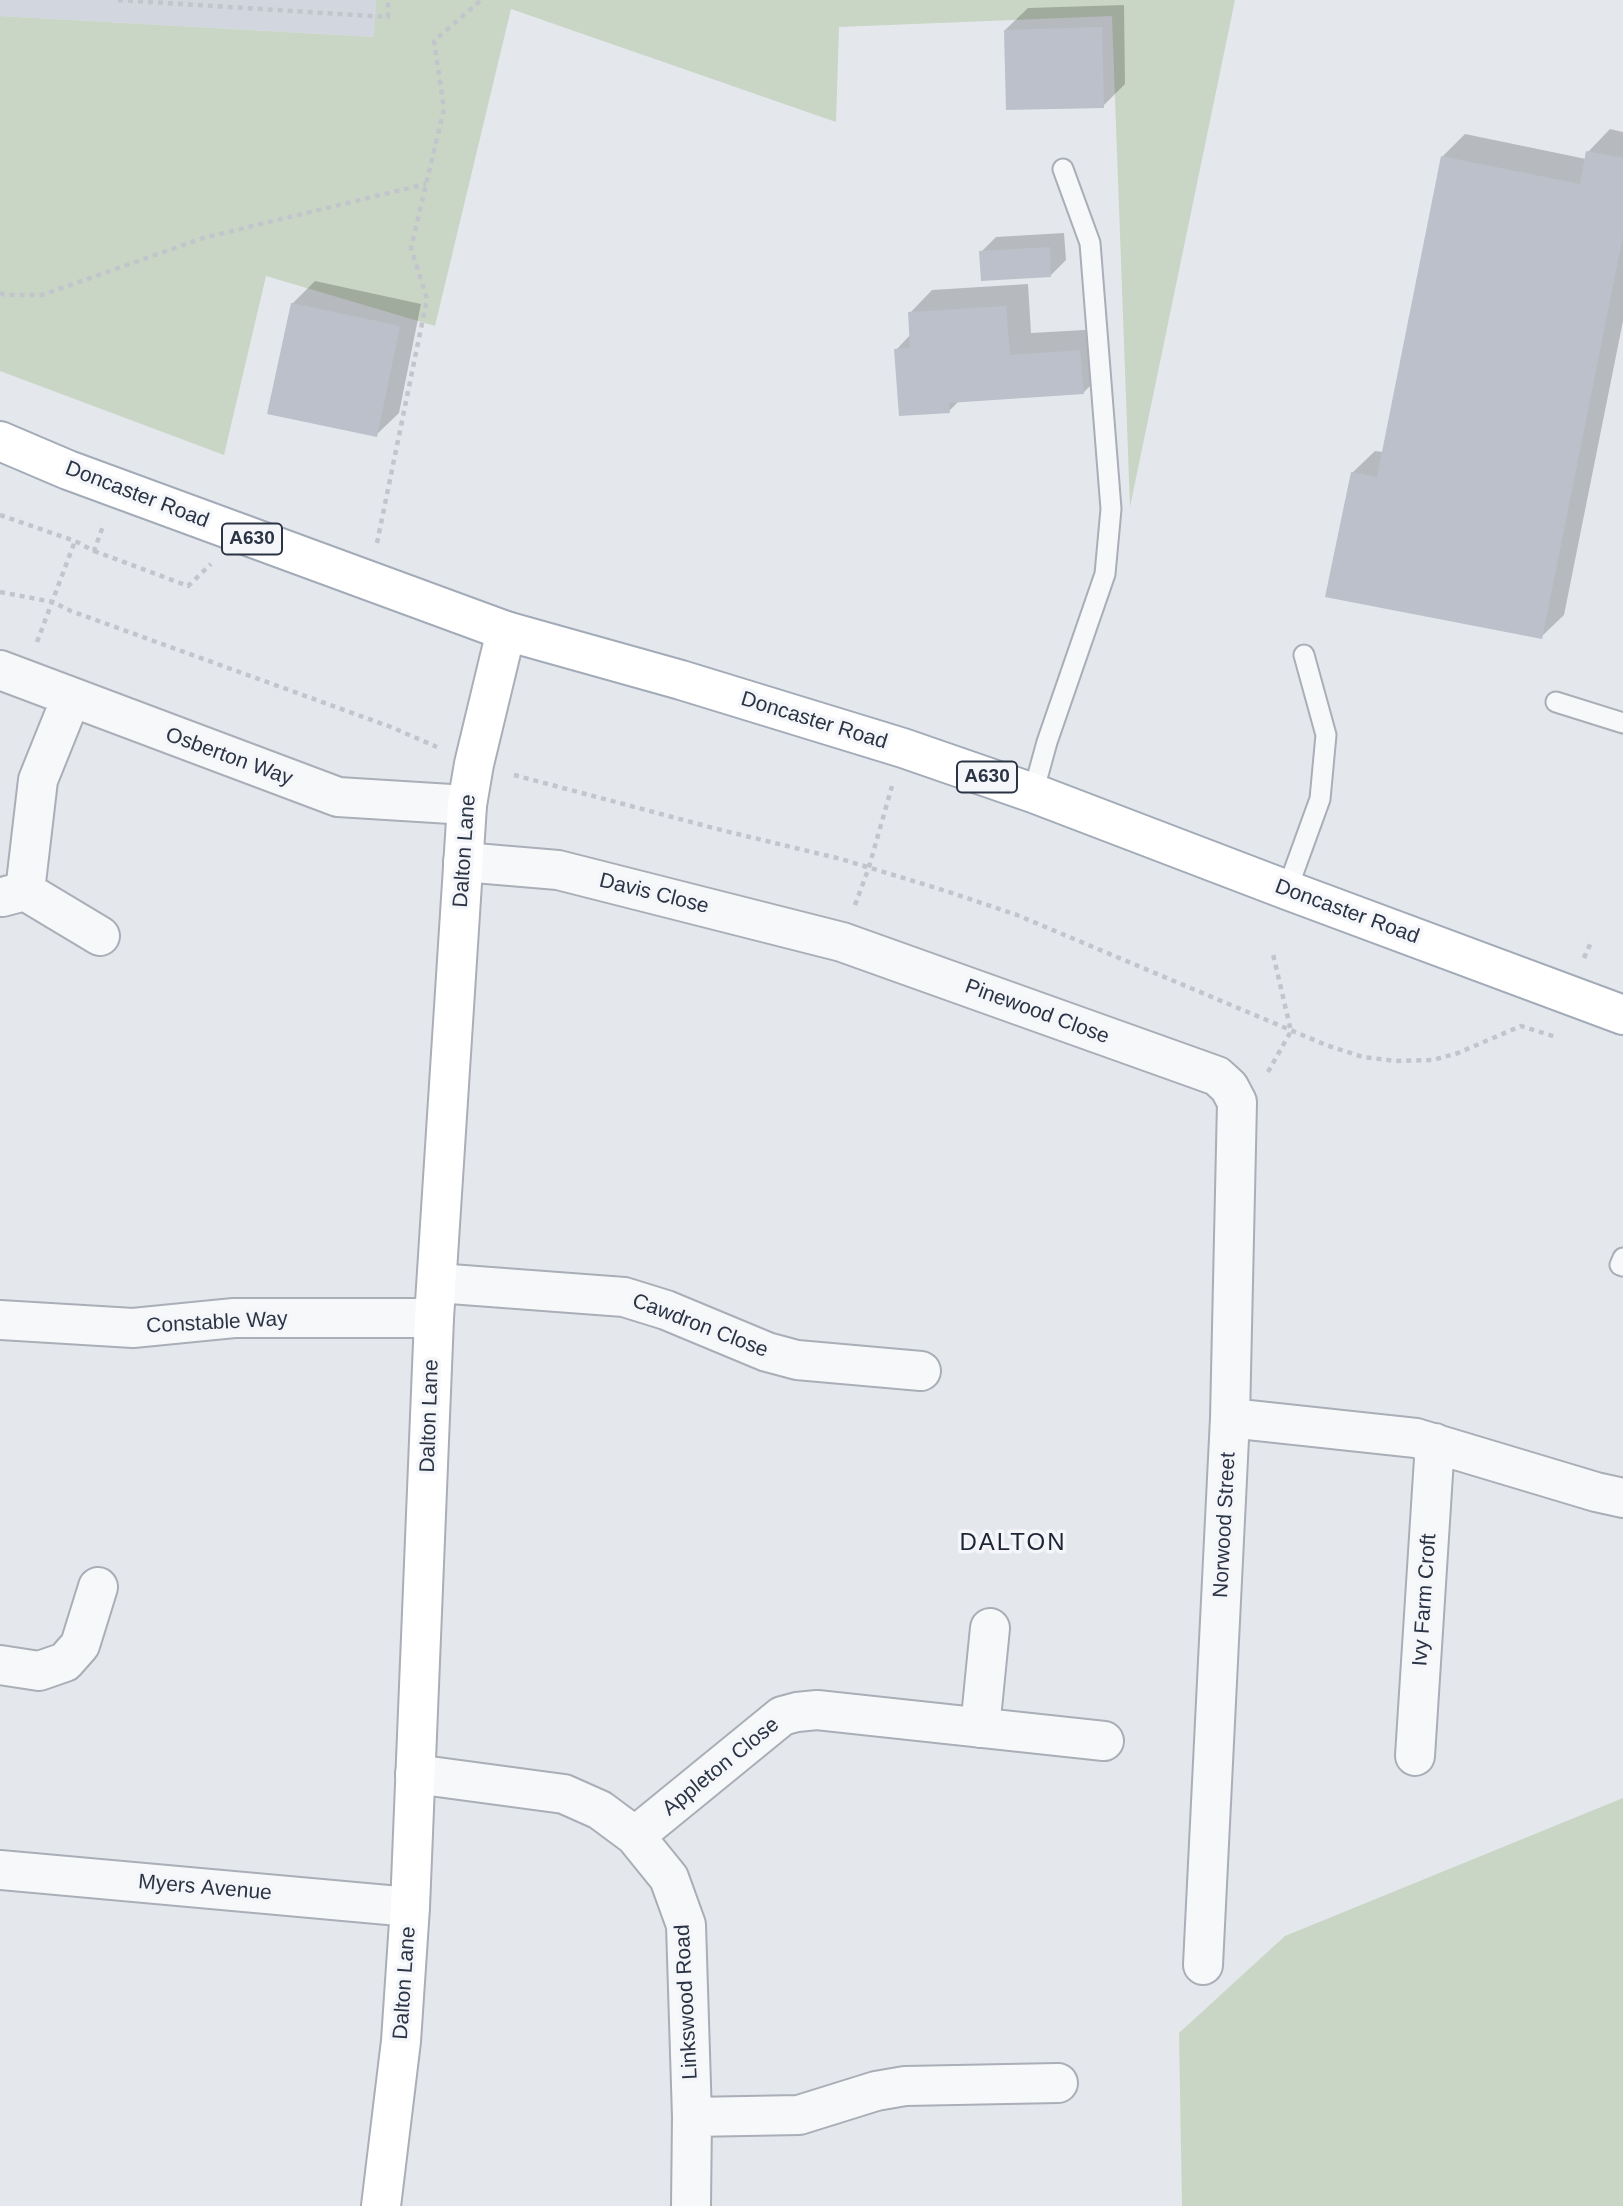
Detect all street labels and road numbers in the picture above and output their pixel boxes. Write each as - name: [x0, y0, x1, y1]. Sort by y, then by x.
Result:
- street label: Doncaster Road: [62, 456, 212, 534]
- road number: A630: [222, 524, 282, 554]
- street label: Doncaster Road: [738, 687, 890, 755]
- street label: Osberton Way: [162, 722, 296, 792]
- road number: A630: [957, 762, 1017, 792]
- street label: Dalton Lane: [448, 794, 482, 908]
- street label: Davis Close: [597, 868, 711, 920]
- street label: Doncaster Road: [1271, 874, 1423, 950]
- street label: Pinewood Close: [961, 974, 1113, 1050]
- street label: Cawdron Close: [628, 1289, 772, 1363]
- street label: Constable Way: [146, 1307, 288, 1339]
- street label: Dalton Lane: [415, 1359, 445, 1473]
- street label: Norwood Street: [1209, 1451, 1241, 1599]
- street label: Ivy Farm Croft: [1408, 1533, 1442, 1667]
- street label: Appleton Close: [658, 1712, 784, 1822]
- street label: Myers Avenue: [137, 1870, 273, 1906]
- street label: Linkswood Road: [670, 1924, 704, 2080]
- street label: Dalton Lane: [388, 1926, 422, 2040]

